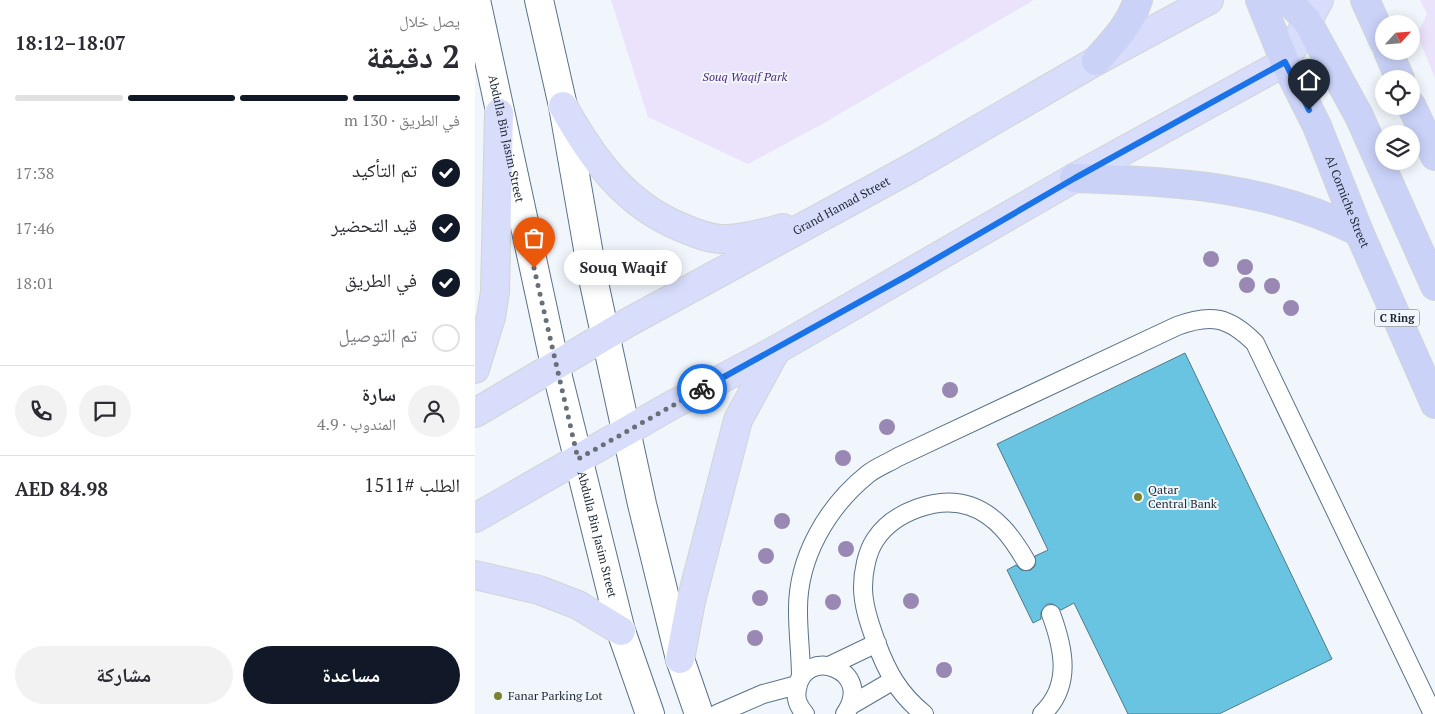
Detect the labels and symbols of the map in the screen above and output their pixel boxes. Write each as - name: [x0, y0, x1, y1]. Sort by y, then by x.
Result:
- north arrow: [1375, 15, 1420, 60]
- pin: [1288, 59, 1330, 110]
- park label: Souq Waqif Park: [703, 69, 788, 84]
- street label: Abdulla Bin Jasim Street: [485, 74, 528, 204]
- street label: Al Corniche Street: [1323, 153, 1373, 250]
- street label: Grand Hamad Street: [790, 173, 893, 238]
- pin: [513, 217, 555, 268]
- callout: Souq Waqif: [564, 250, 681, 286]
- road number: C Ring: [1375, 310, 1419, 326]
- courier: [677, 364, 727, 414]
- street label: Abdulla Bin Jasim Street: [575, 469, 621, 600]
- place label: Qatar Central Bank: [1148, 482, 1218, 511]
- marker: Qatar Central Bank: [1132, 491, 1144, 503]
- place label: Fanar Parking Lot: [508, 688, 603, 703]
- marker: Fanar Parking Lot: [492, 690, 504, 702]

